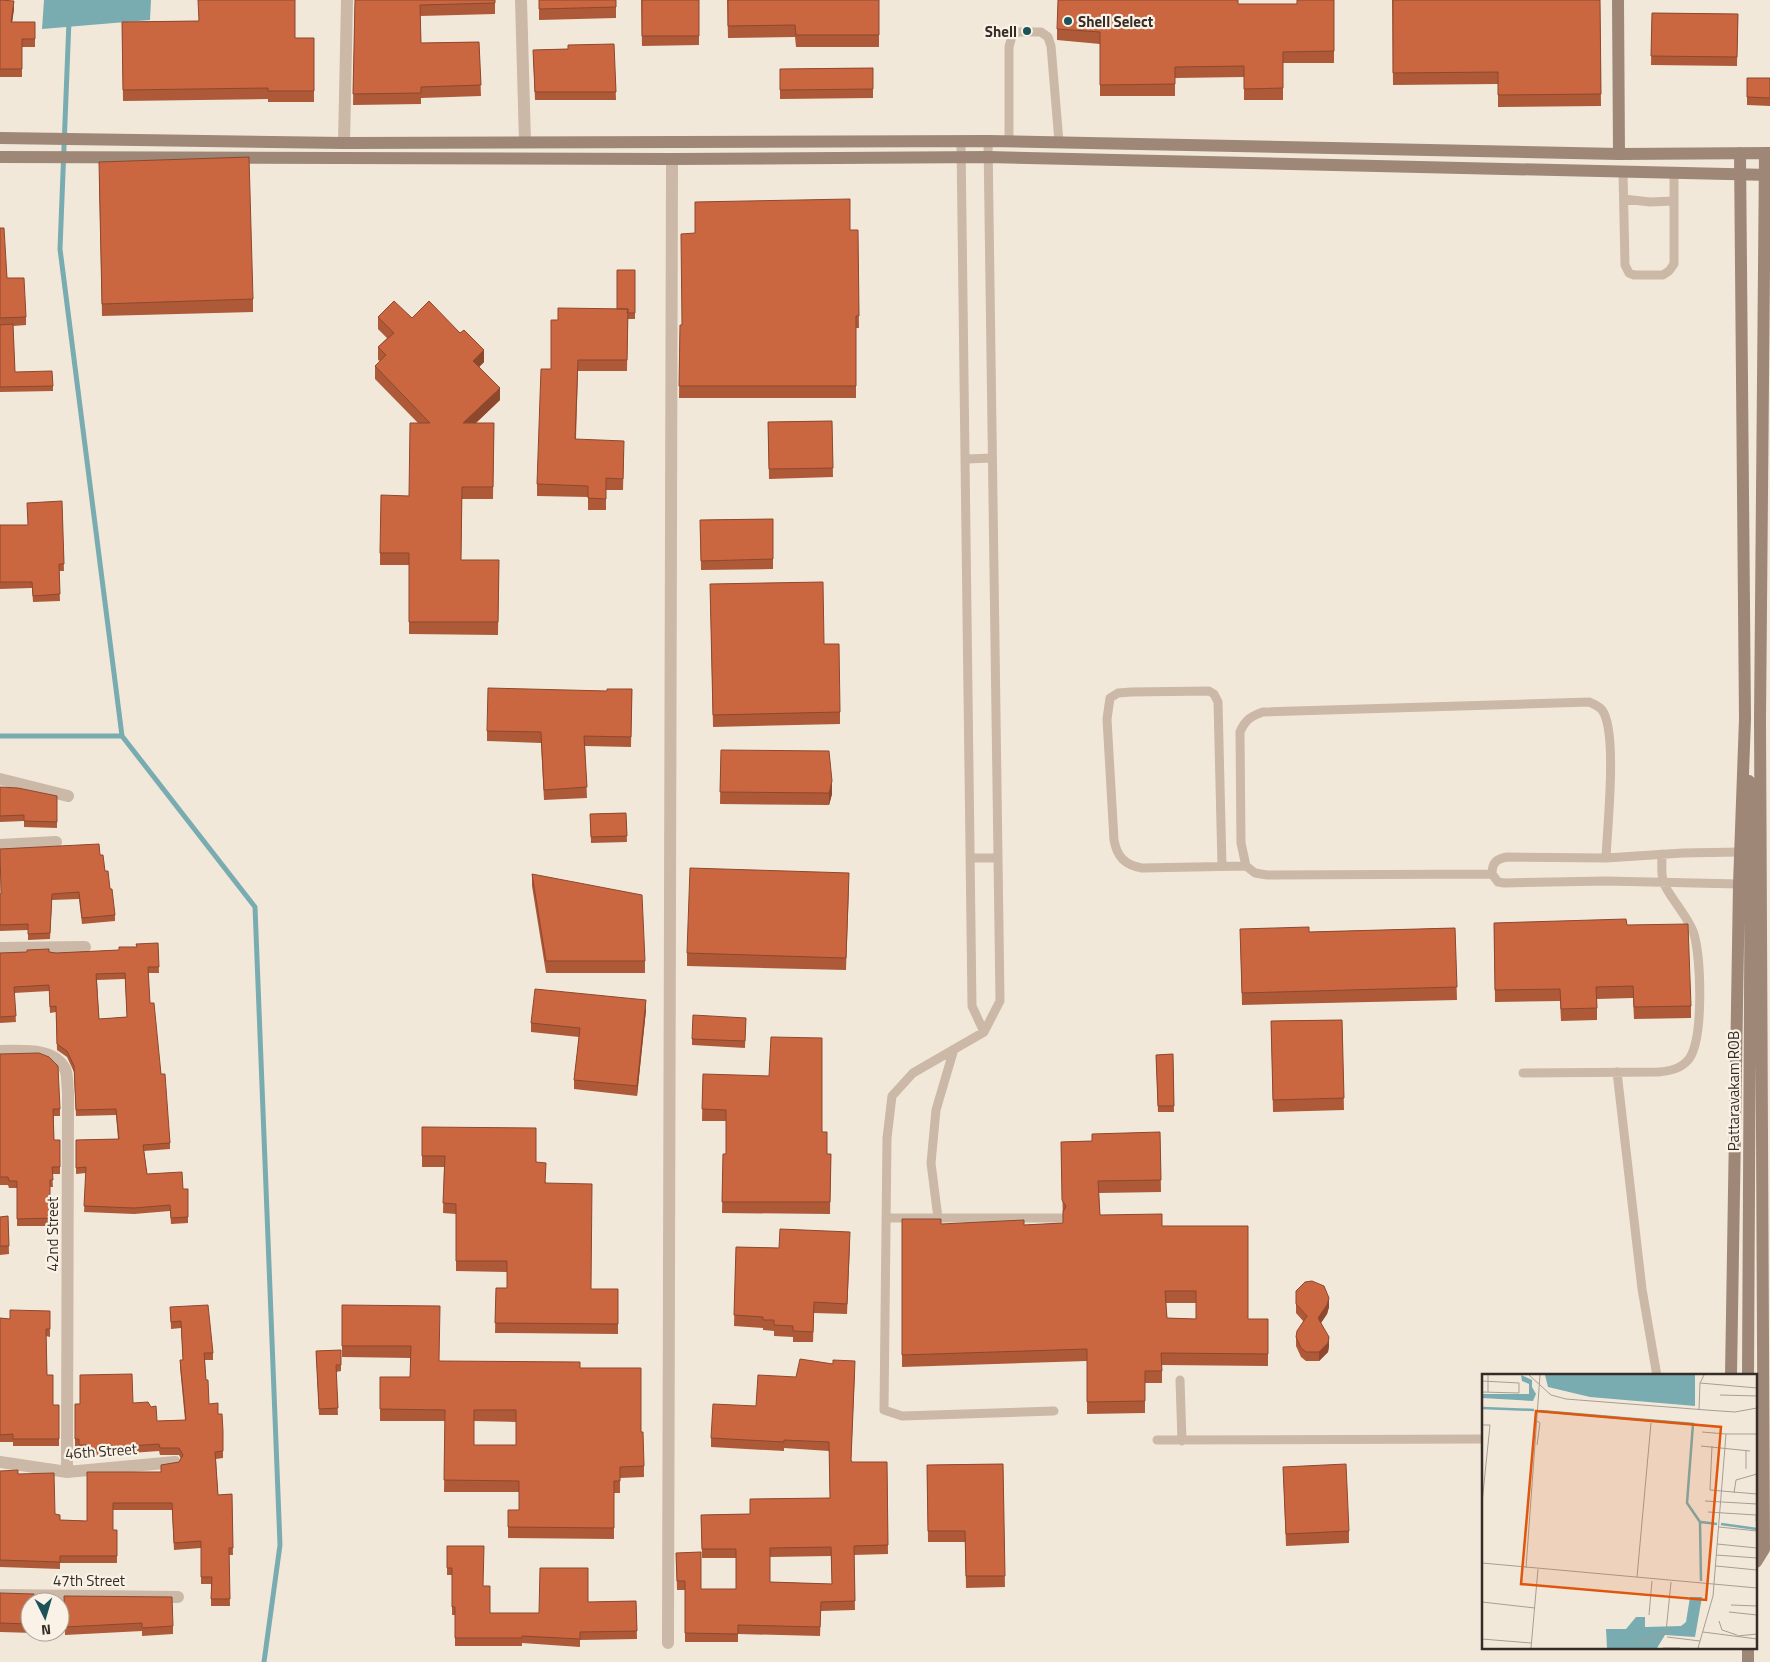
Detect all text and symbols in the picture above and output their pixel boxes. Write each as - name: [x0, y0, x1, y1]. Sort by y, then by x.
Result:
- place label: Shell Select: [1078, 10, 1154, 33]
- marker: Shell Select: [1062, 15, 1074, 27]
- place label: Shell: [985, 20, 1017, 43]
- marker: Shell: [1021, 25, 1033, 37]
- street label: Pattaravakam ROB: [1722, 1031, 1745, 1151]
- street label: 42nd Street: [41, 1196, 64, 1271]
- inset map: [1482, 1374, 1758, 1650]
- street label: 46th Street: [64, 1437, 138, 1465]
- street label: 47th Street: [53, 1569, 126, 1592]
- north arrow: [20, 1592, 70, 1642]
- text: N: [40, 1620, 52, 1641]

